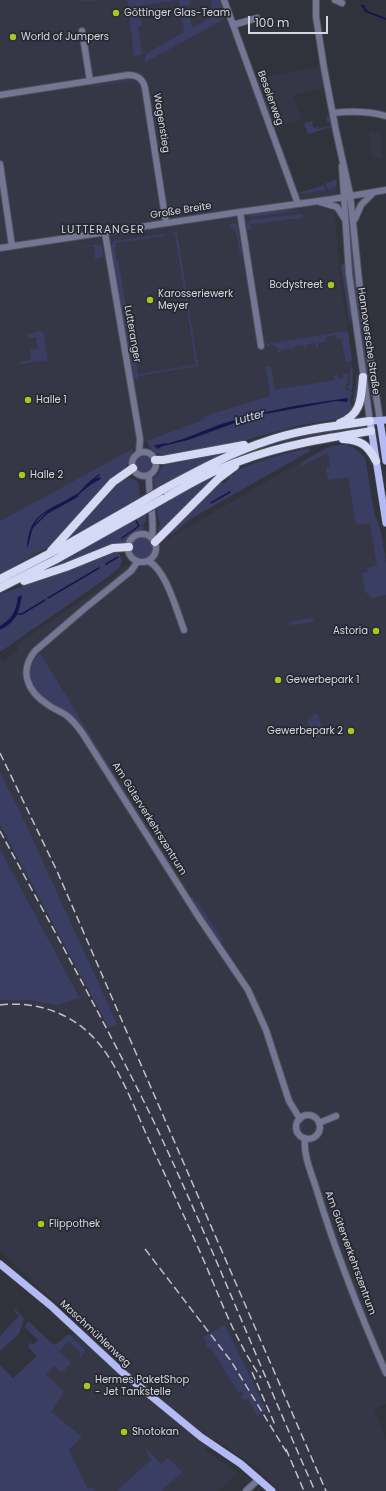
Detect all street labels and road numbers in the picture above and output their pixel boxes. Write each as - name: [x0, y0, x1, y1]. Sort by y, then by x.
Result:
- street label: Beselerweg: [255, 69, 285, 127]
- street label: Wagenstieg: [150, 92, 172, 154]
- street label: Große Breite: [149, 200, 213, 222]
- street label: Hannoversche Straße: [355, 287, 381, 395]
- street label: Lutteranger: [121, 305, 143, 363]
- street label: Am Güterverkehrszentrum: [109, 760, 189, 878]
- street label: Am Güterverkehrszentrum: [322, 1189, 378, 1317]
- street label: Maschmühlenweg: [57, 1298, 133, 1370]

